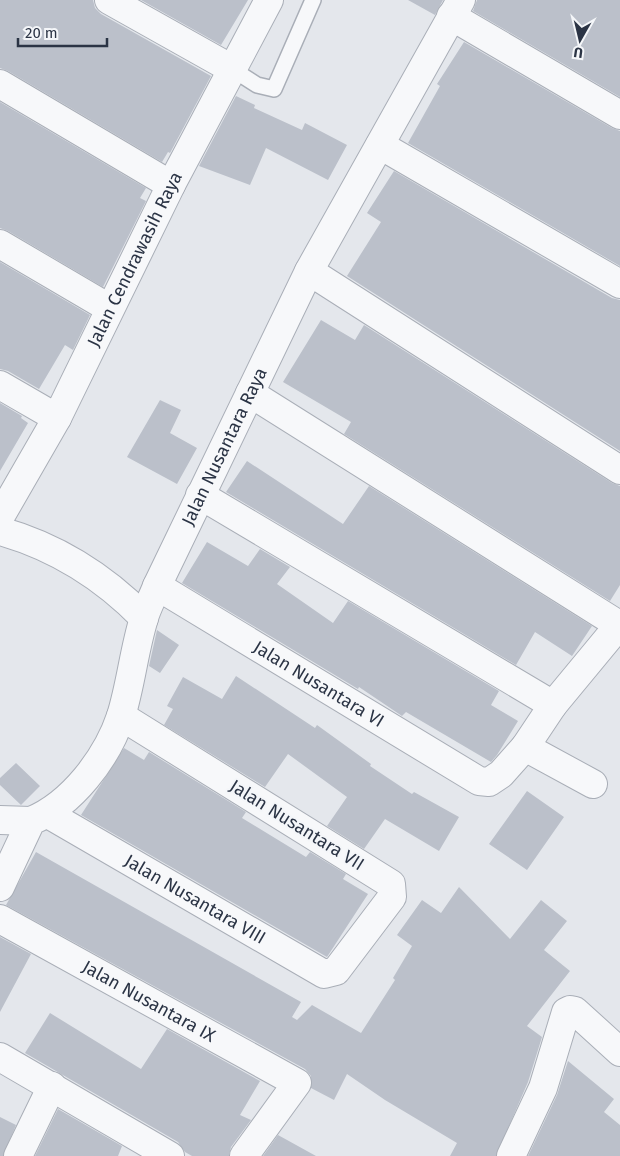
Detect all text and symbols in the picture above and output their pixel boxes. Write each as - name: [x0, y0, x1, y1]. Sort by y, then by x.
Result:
- scale bar: [18, 15, 106, 47]
- north arrow: [555, 15, 605, 65]
- text: 20 m: [25, 24, 58, 42]
- text: U: [573, 43, 584, 61]
- street label: Jalan Cendrawasih Raya: [83, 168, 187, 350]
- street label: Jalan Nusantara Raya: [177, 364, 272, 529]
- street label: Jalan Nusantara VI: [249, 636, 388, 732]
- street label: Jalan Nusantara VII: [226, 775, 368, 875]
- street label: Jalan Nusantara VIII: [120, 850, 270, 949]
- street label: Jalan Nusantara IX: [78, 956, 220, 1047]

